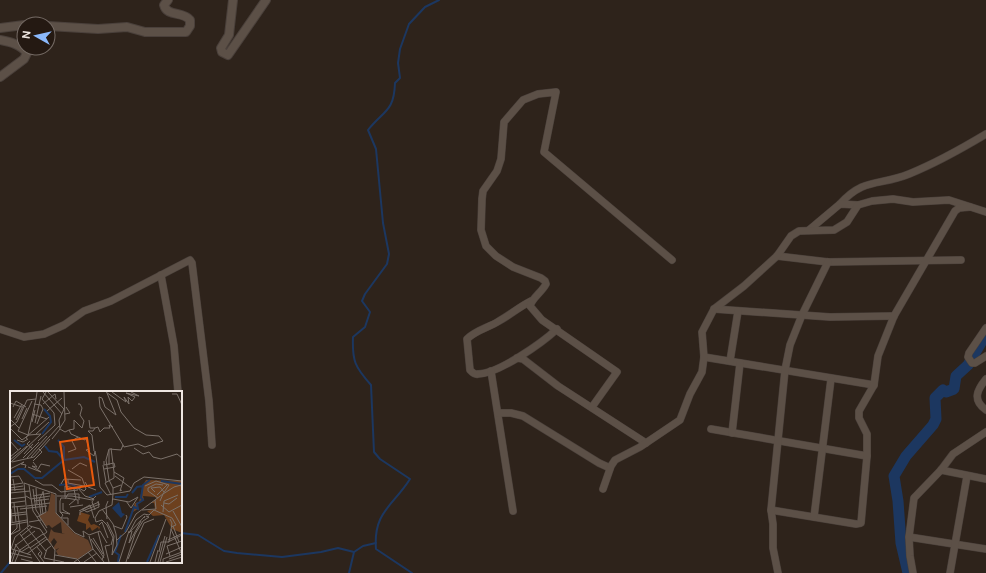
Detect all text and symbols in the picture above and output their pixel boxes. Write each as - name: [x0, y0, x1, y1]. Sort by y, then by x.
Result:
- north arrow: [16, 16, 56, 56]
- text: N: [19, 30, 34, 40]
- inset map: [10, 391, 182, 563]

